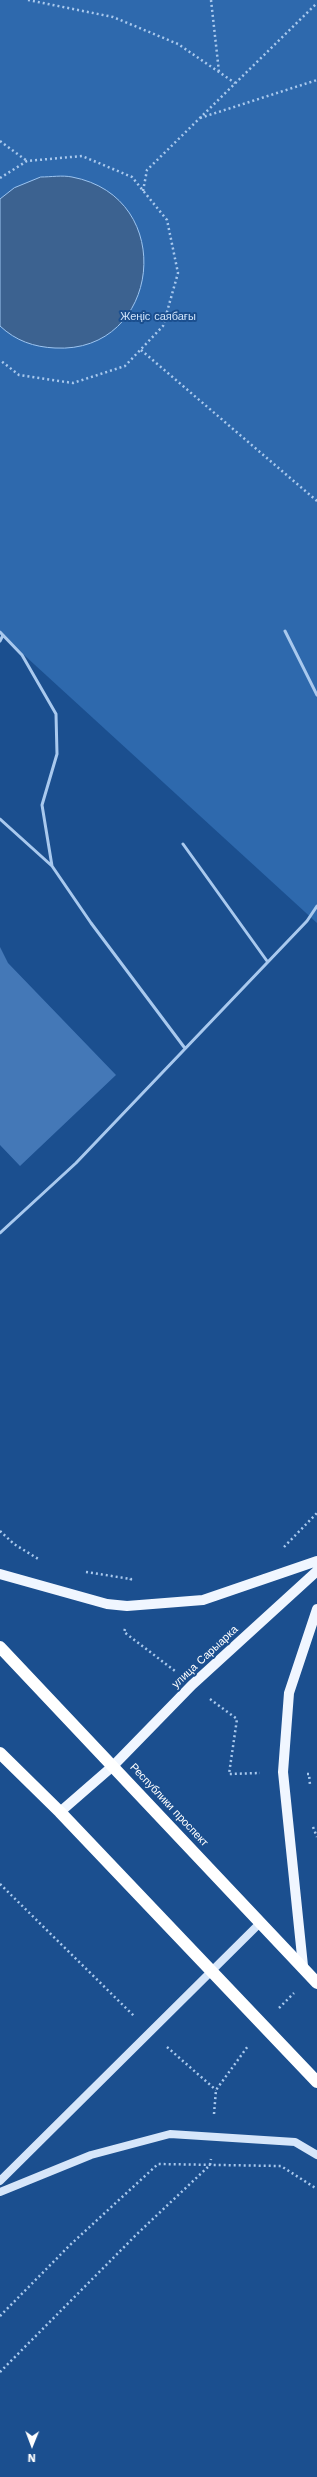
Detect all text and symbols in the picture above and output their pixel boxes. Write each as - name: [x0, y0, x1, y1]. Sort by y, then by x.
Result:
- park label: Жеңіс саябағы: [120, 310, 196, 324]
- street label: улица Сарыарка: [169, 1623, 241, 1691]
- street label: Республики проспект: [127, 1761, 211, 1849]
- north arrow: [12, 2425, 52, 2465]
- text: N: [28, 2451, 36, 2464]

